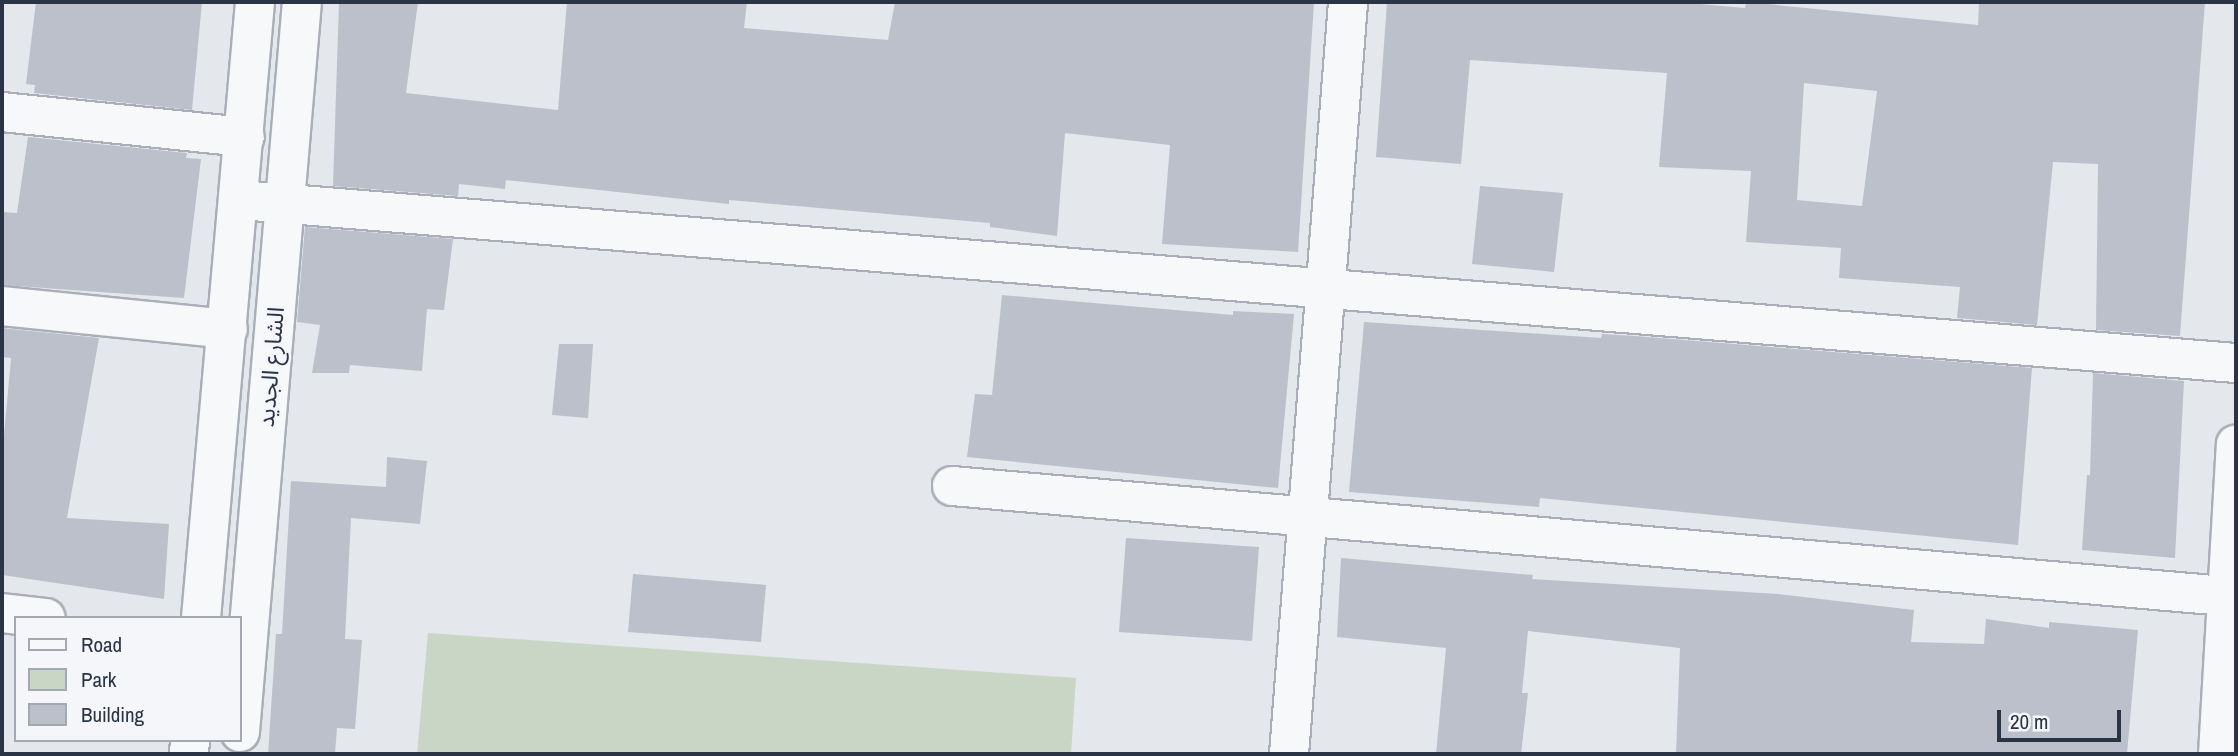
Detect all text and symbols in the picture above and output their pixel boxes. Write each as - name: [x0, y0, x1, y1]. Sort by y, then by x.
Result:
- street label: الشارع الجديد: [252, 306, 290, 428]
- legend: [14, 616, 242, 742]
- text: Road: [81, 630, 122, 659]
- text: Park: [81, 665, 116, 694]
- scale bar: [2000, 696, 2124, 740]
- text: Building: [81, 700, 144, 729]
- text: 20 m: [2010, 707, 2048, 736]

